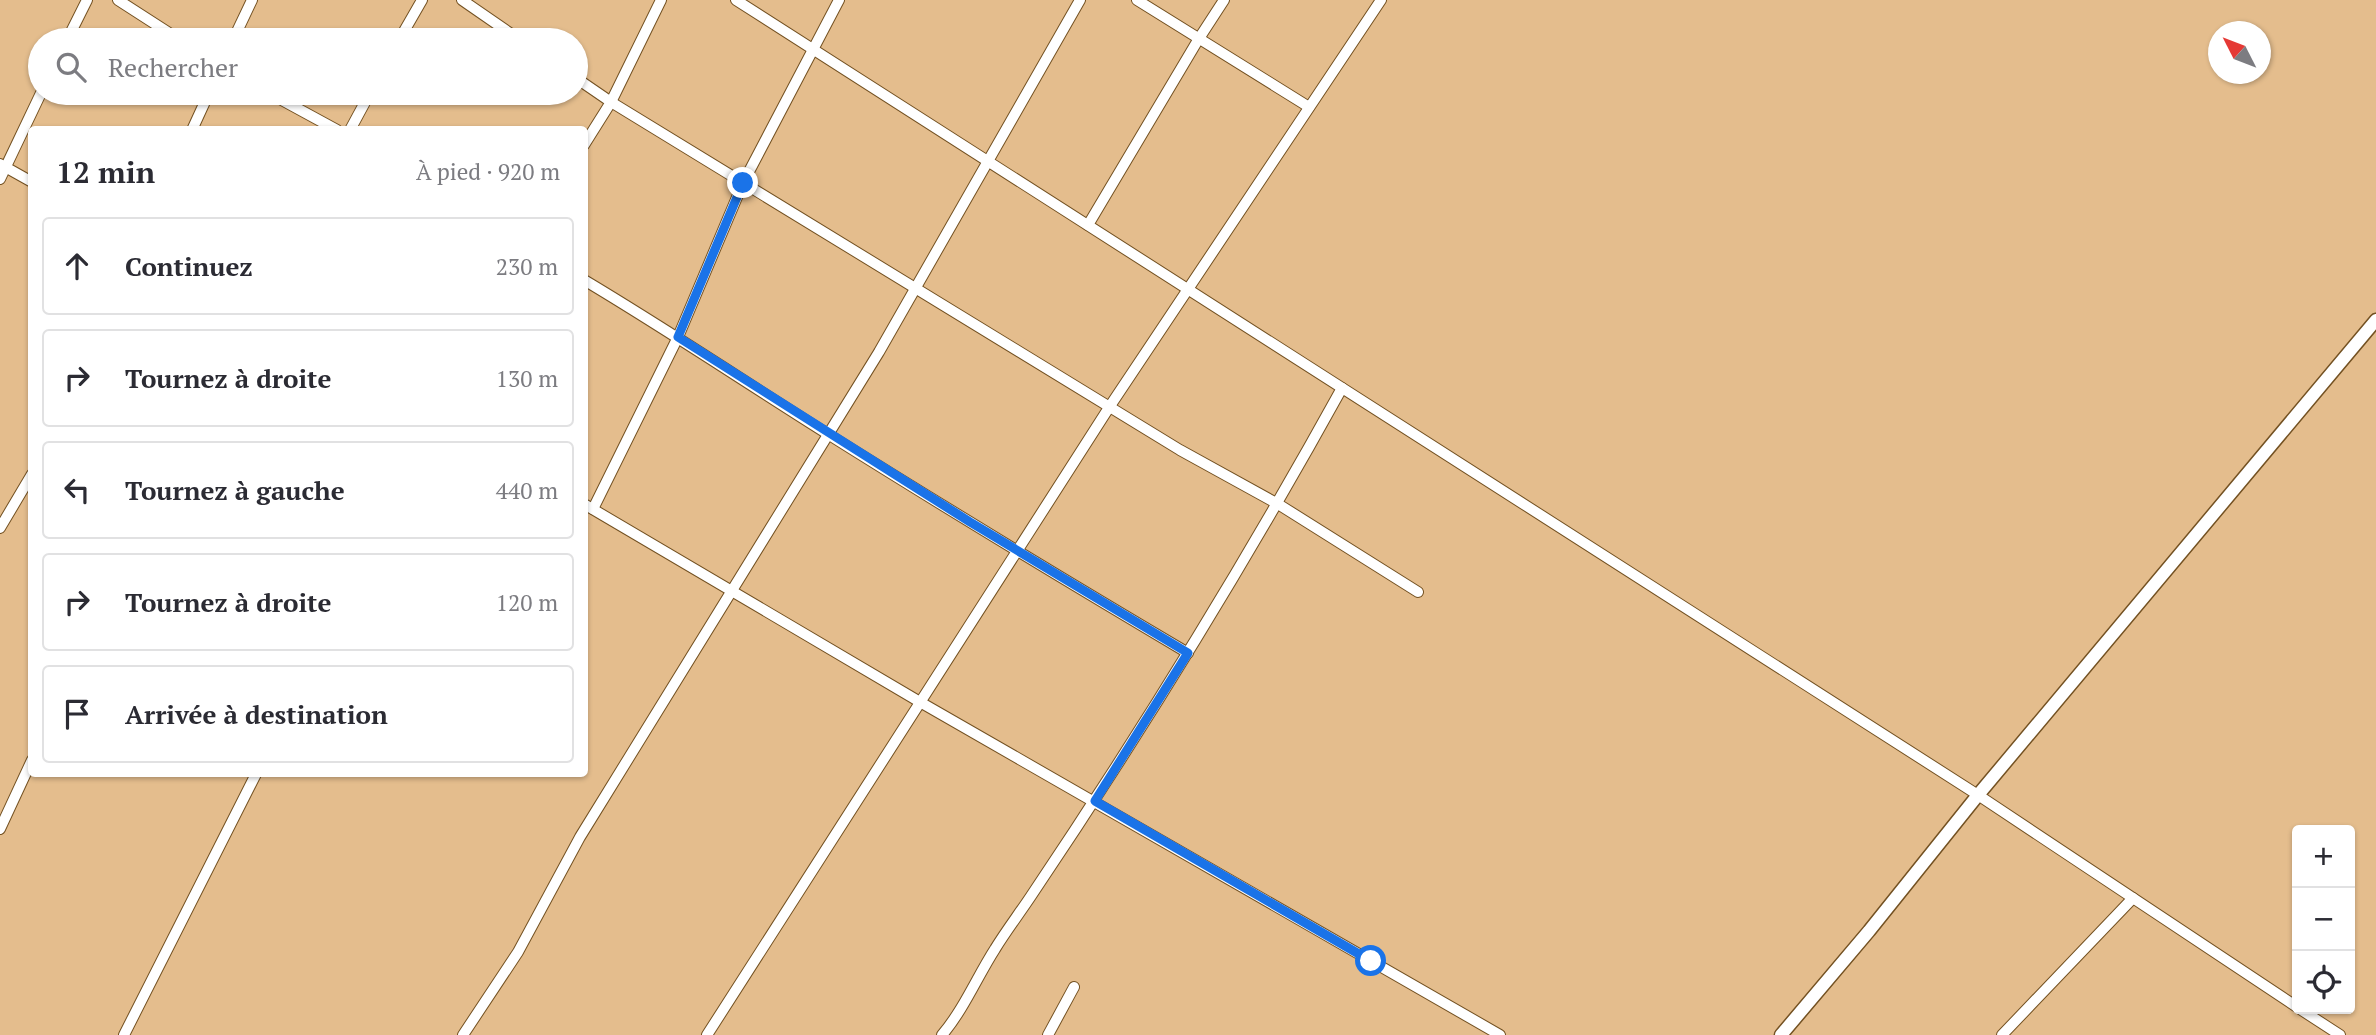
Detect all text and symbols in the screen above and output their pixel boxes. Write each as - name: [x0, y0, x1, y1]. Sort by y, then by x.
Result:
- north arrow: [2208, 21, 2271, 84]
- search box: [28, 28, 588, 105]
- icon: search: [52, 48, 90, 86]
- text: Rechercher: [108, 50, 238, 84]
- text: 12 min: [56, 152, 155, 192]
- text: À pied · 920 m: [416, 156, 560, 187]
- route end: [727, 167, 758, 198]
- icon: ahead: [58, 247, 96, 285]
- text: Continuez: [125, 249, 253, 283]
- text: 230 m: [496, 251, 558, 282]
- icon: right: [58, 359, 96, 397]
- text: Tournez à droite: [125, 361, 331, 395]
- text: 130 m: [496, 363, 558, 394]
- icon: left: [58, 471, 96, 509]
- text: Tournez à gauche: [125, 473, 345, 507]
- text: 440 m: [496, 475, 558, 506]
- icon: right: [58, 583, 96, 621]
- text: Tournez à droite: [125, 585, 331, 619]
- text: 120 m: [496, 587, 558, 618]
- icon: arrive: [58, 695, 96, 733]
- text: Arrivée à destination: [125, 697, 388, 731]
- map controls: [2292, 825, 2355, 1014]
- button: +: [2292, 825, 2355, 888]
- button: −: [2292, 888, 2355, 951]
- route start: [1355, 945, 1386, 976]
- button: locate: [2292, 951, 2355, 1014]

